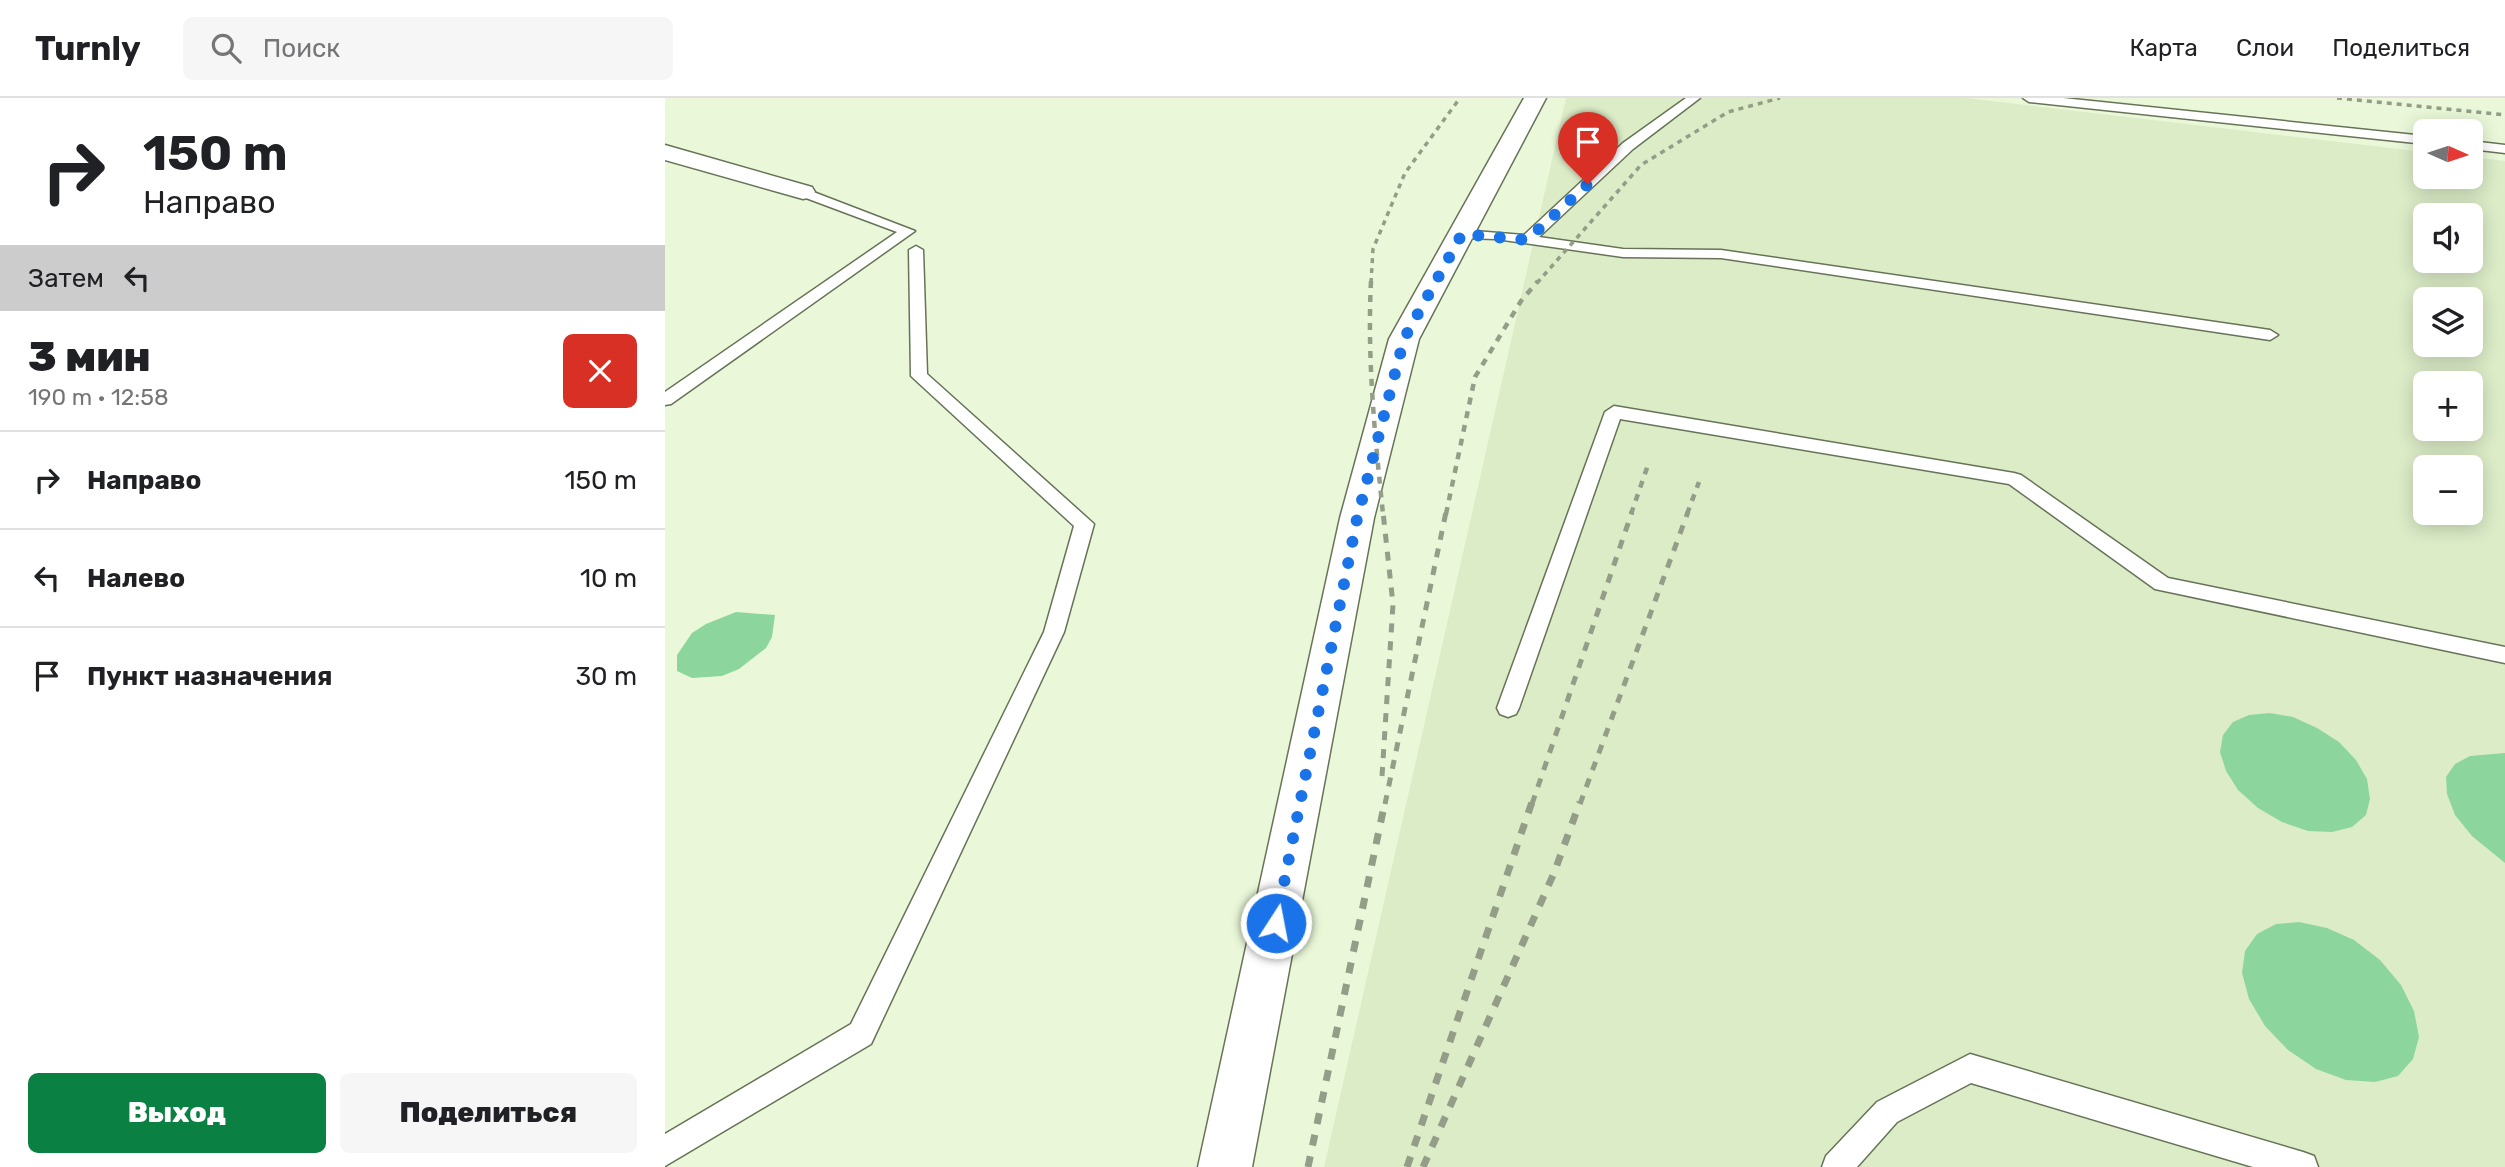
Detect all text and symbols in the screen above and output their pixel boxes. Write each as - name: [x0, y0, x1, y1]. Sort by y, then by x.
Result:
- search box: [183, 17, 673, 80]
- text: Turnly: [35, 29, 141, 68]
- icon: search: [207, 29, 245, 67]
- text: Поиск: [263, 33, 340, 64]
- text: Карта: [2129, 34, 2198, 62]
- text: Слои: [2236, 34, 2294, 62]
- text: Поделиться: [2332, 34, 2470, 62]
- pin: [1558, 112, 1618, 184]
- north arrow: [2413, 119, 2483, 189]
- map controls: [2413, 119, 2483, 525]
- icon: arrive: [1569, 123, 1607, 161]
- text: 150 m: [143, 124, 288, 182]
- icon: right: [28, 126, 119, 217]
- text: Направо: [143, 183, 276, 221]
- button: sound: [2413, 203, 2483, 273]
- icon: left: [118, 259, 156, 297]
- text: Затем: [28, 263, 104, 294]
- button: layers: [2413, 287, 2483, 357]
- text: 3 мин: [28, 332, 151, 382]
- button: close: [563, 334, 637, 408]
- button: +: [2413, 371, 2483, 441]
- text: 190 m · 12:58: [28, 383, 169, 411]
- button: −: [2413, 455, 2483, 525]
- icon: right: [28, 461, 66, 499]
- text: Направо: [87, 465, 201, 496]
- text: 150 m: [564, 465, 637, 496]
- icon: left: [28, 559, 66, 597]
- text: Налево: [87, 563, 185, 594]
- text: 10 m: [580, 563, 637, 594]
- icon: arrive: [28, 657, 66, 695]
- text: Пункт назначения: [87, 661, 332, 692]
- text: 30 m: [575, 661, 637, 692]
- position arrow: [1239, 886, 1313, 960]
- button: Выход: [28, 1073, 326, 1153]
- button: Поделиться: [340, 1073, 637, 1153]

